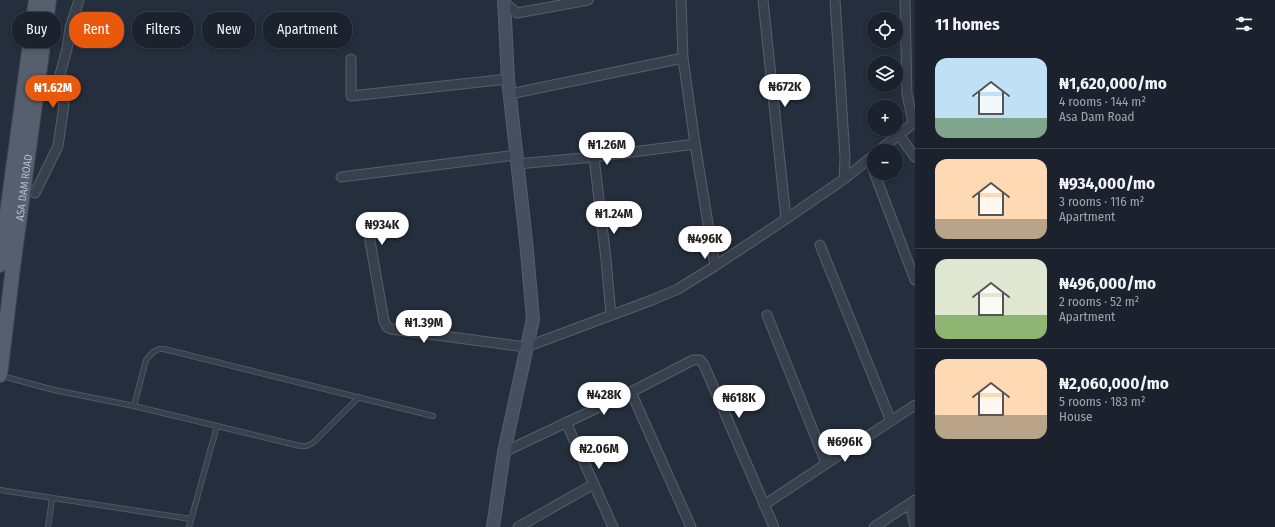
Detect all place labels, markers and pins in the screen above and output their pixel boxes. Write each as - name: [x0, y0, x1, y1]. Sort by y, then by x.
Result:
- pin: ₦672K: [757, 74, 813, 108]
- pin: ₦1.62M: [20, 75, 86, 109]
- pin: ₦1.26M: [574, 132, 640, 166]
- pin: ₦1.24M: [581, 201, 647, 235]
- pin: ₦934K: [354, 212, 410, 246]
- pin: ₦496K: [677, 226, 733, 260]
- pin: ₦1.39M: [391, 310, 457, 344]
- pin: ₦428K: [576, 382, 632, 416]
- pin: ₦618K: [711, 385, 767, 419]
- pin: ₦696K: [817, 429, 873, 463]
- pin: ₦2.06M: [566, 436, 632, 470]

